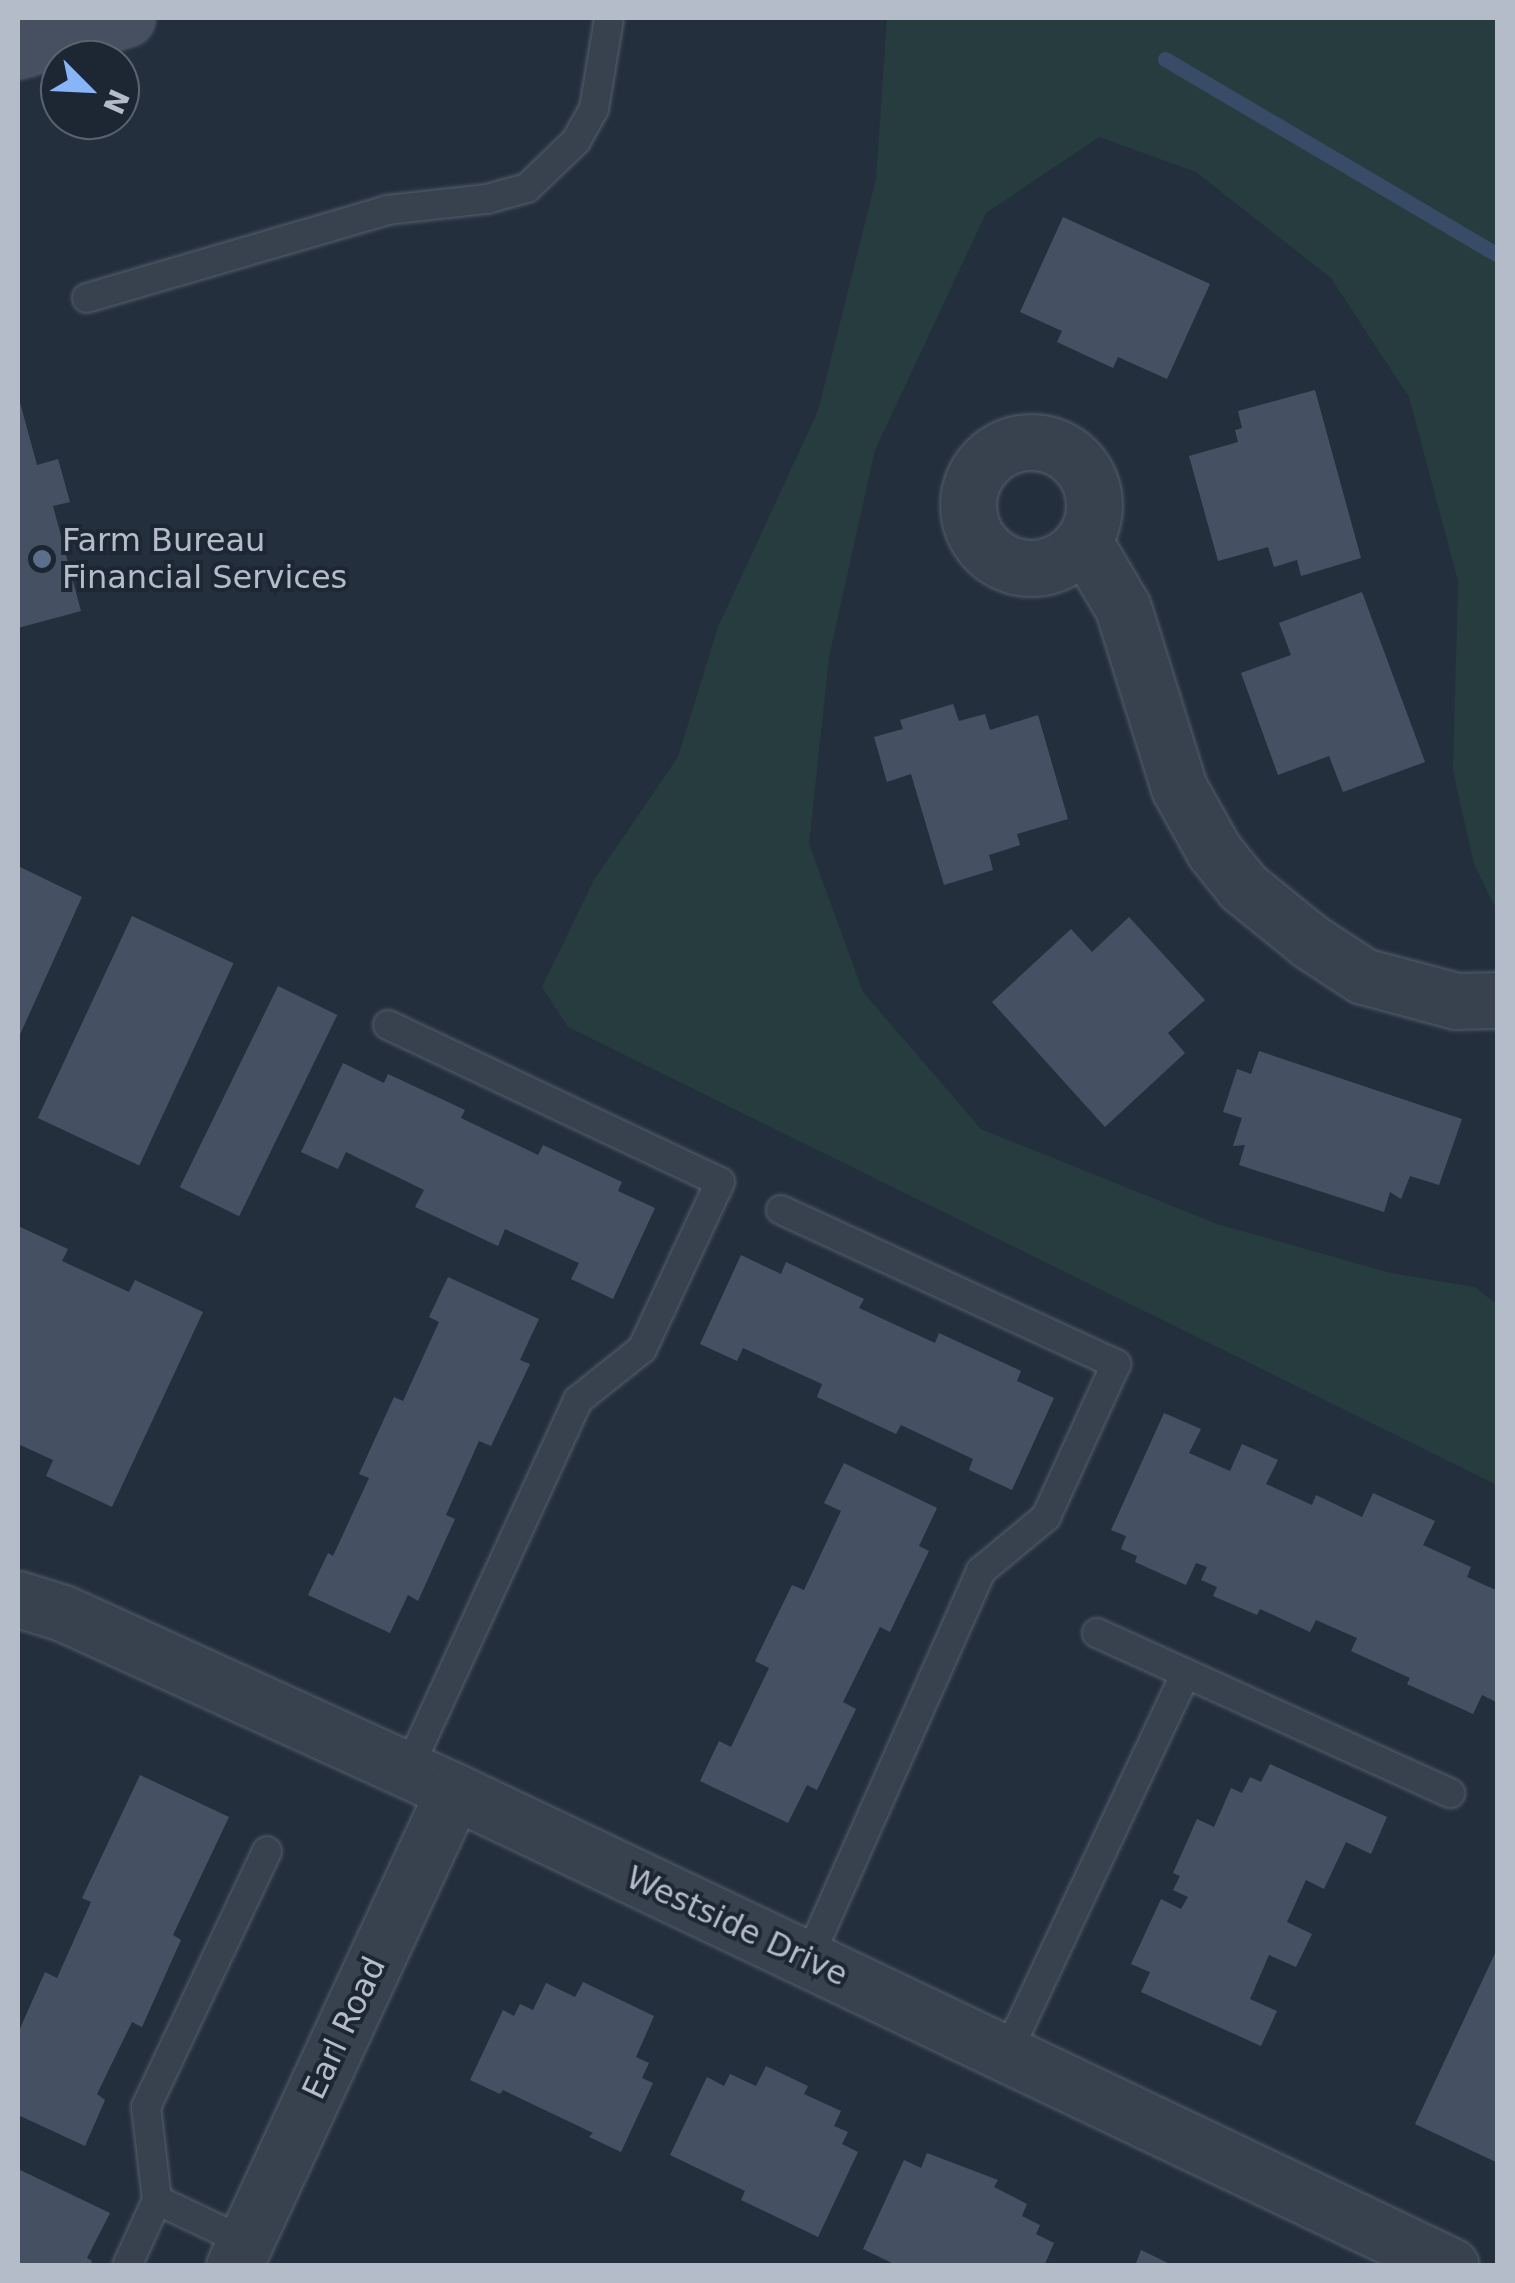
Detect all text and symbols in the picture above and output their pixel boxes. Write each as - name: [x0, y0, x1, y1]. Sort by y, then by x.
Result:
- north arrow: [40, 40, 140, 140]
- text: N: [96, 84, 136, 119]
- place label: Farm Bureau Financial Services: [62, 522, 347, 597]
- marker: Farm Bureau Financial Services: [31, 548, 53, 570]
- street label: Westside Drive: [620, 1858, 854, 1994]
- street label: Earl Road: [294, 1951, 394, 2105]

